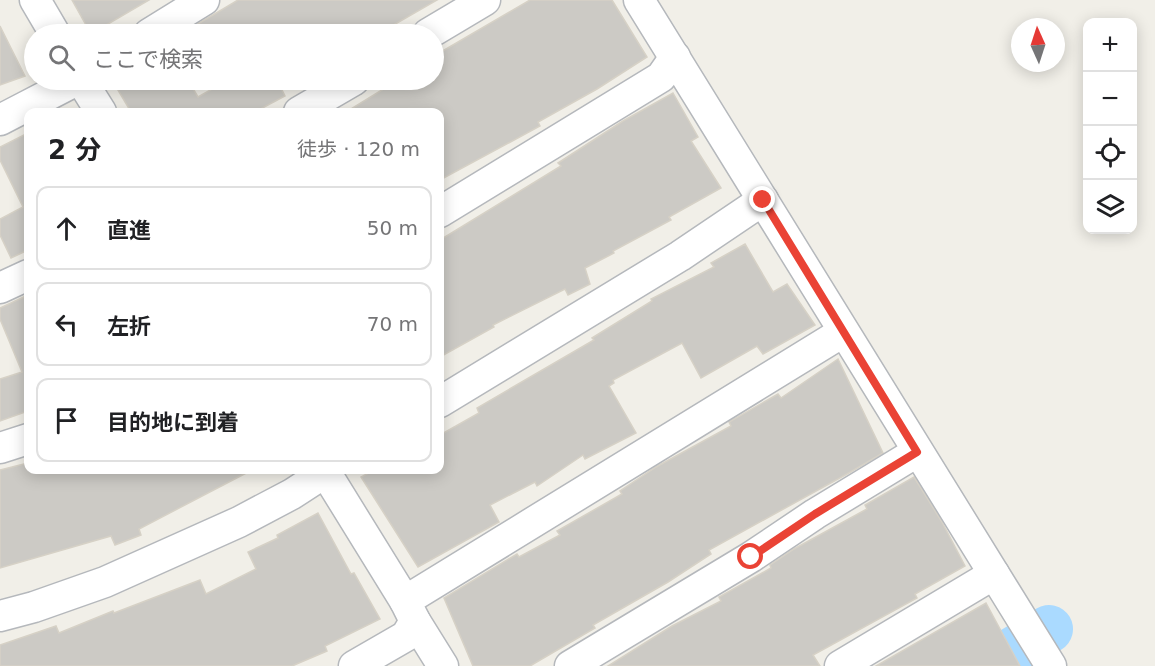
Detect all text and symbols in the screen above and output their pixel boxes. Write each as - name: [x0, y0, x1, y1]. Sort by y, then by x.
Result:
- north arrow: [1011, 18, 1065, 72]
- map controls: [1083, 18, 1137, 234]
- button: +: [1083, 18, 1137, 72]
- search box: [24, 24, 444, 90]
- icon: search: [45, 41, 78, 74]
- text: ここで検索: [93, 47, 203, 72]
- button: −: [1083, 72, 1137, 126]
- button: locate: [1083, 126, 1137, 180]
- text: 2 分: [48, 135, 101, 165]
- text: 徒歩 · 120 m: [297, 137, 420, 161]
- button: layers: [1083, 180, 1137, 234]
- route end: [749, 186, 775, 212]
- icon: ahead: [50, 212, 83, 245]
- text: 50 m: [367, 216, 418, 240]
- text: 直進: [107, 218, 151, 243]
- icon: left: [50, 308, 83, 341]
- text: 70 m: [367, 312, 418, 336]
- text: 左折: [107, 314, 151, 339]
- icon: arrive: [50, 404, 83, 437]
- text: 目的地に到着: [107, 410, 239, 435]
- route start: [737, 543, 763, 569]

